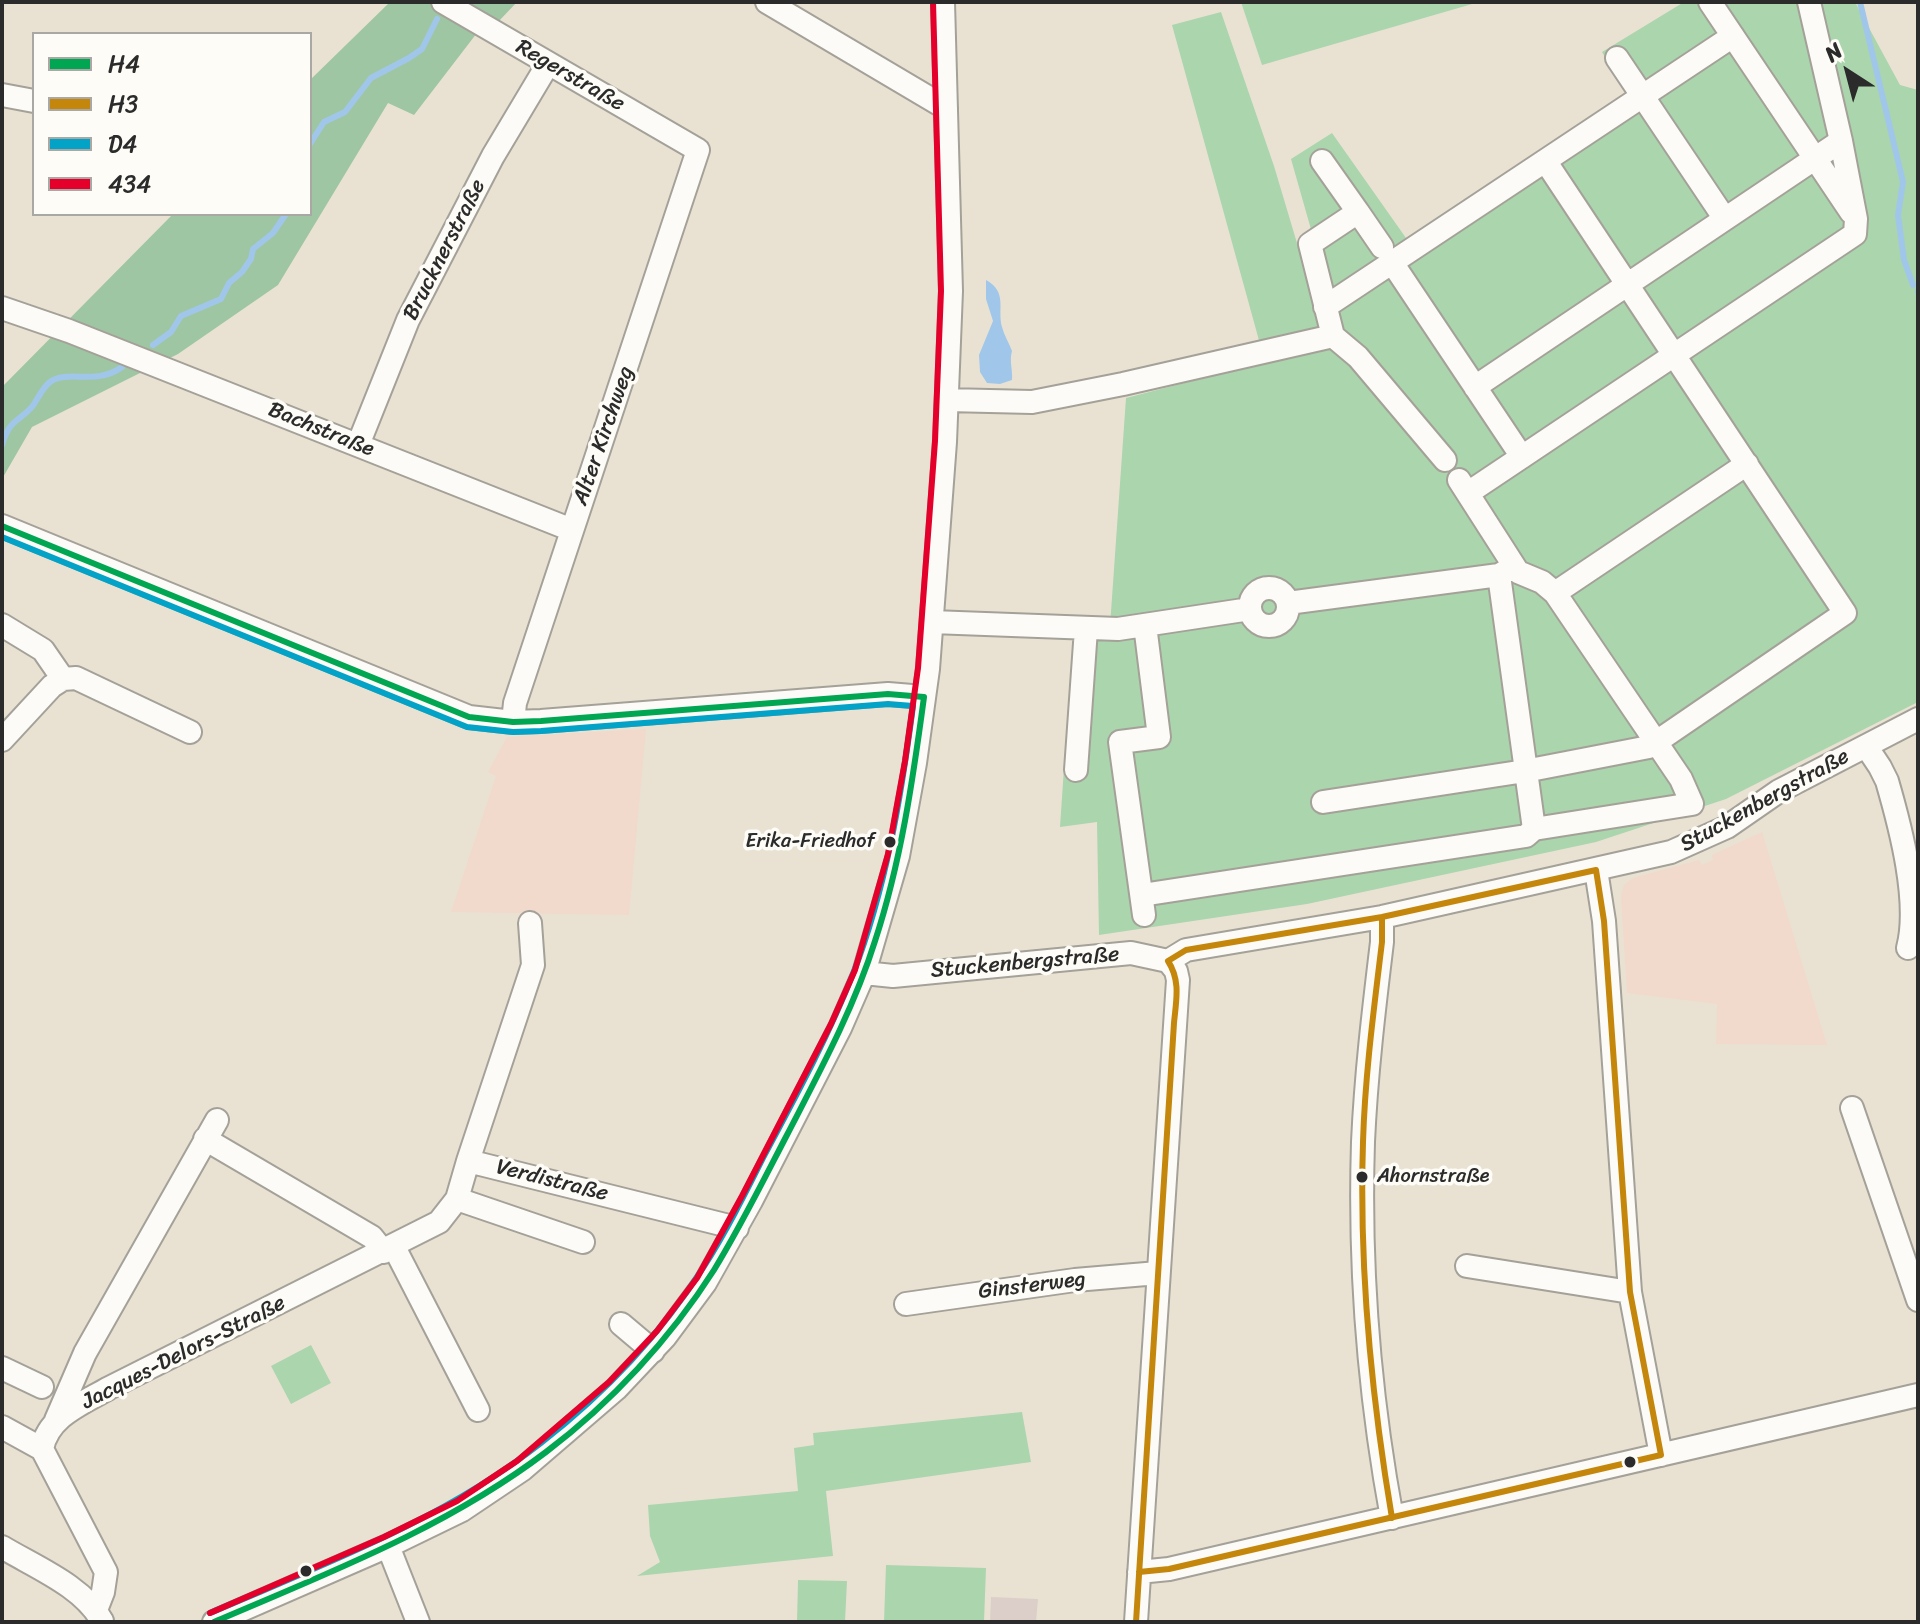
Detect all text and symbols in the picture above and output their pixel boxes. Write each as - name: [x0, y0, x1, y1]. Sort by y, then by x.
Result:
- legend: [32, 32, 312, 216]
- north arrow: [1808, 32, 1888, 112]
- text: N: [1816, 32, 1851, 72]
- street label: Regerstraße: [511, 34, 629, 118]
- text: H4: [108, 43, 140, 85]
- text: H3: [108, 83, 138, 125]
- text: D4: [108, 123, 137, 165]
- text: 434: [108, 163, 151, 205]
- street label: Brucknerstraße: [398, 175, 492, 325]
- street label: Alter Kirchweg: [568, 363, 640, 509]
- street label: Bachstraße: [264, 397, 378, 463]
- street label: Stuckenbergstraße: [1676, 744, 1854, 858]
- place label: Erika-Friedhof: [745, 830, 875, 854]
- marker: Erika-Friedhof: [882, 834, 898, 850]
- street label: Stuckenbergstraße: [930, 942, 1120, 984]
- street label: Verdistraße: [493, 1154, 611, 1208]
- place label: Ahornstraße: [1377, 1165, 1489, 1189]
- marker: Ahornstraße: [1354, 1169, 1370, 1185]
- street label: Ginsterweg: [977, 1266, 1087, 1306]
- street label: Jacques-Delors-Straße: [78, 1290, 290, 1416]
- unlabelled marker: [1622, 1454, 1638, 1470]
- unlabelled marker: [298, 1563, 314, 1579]

